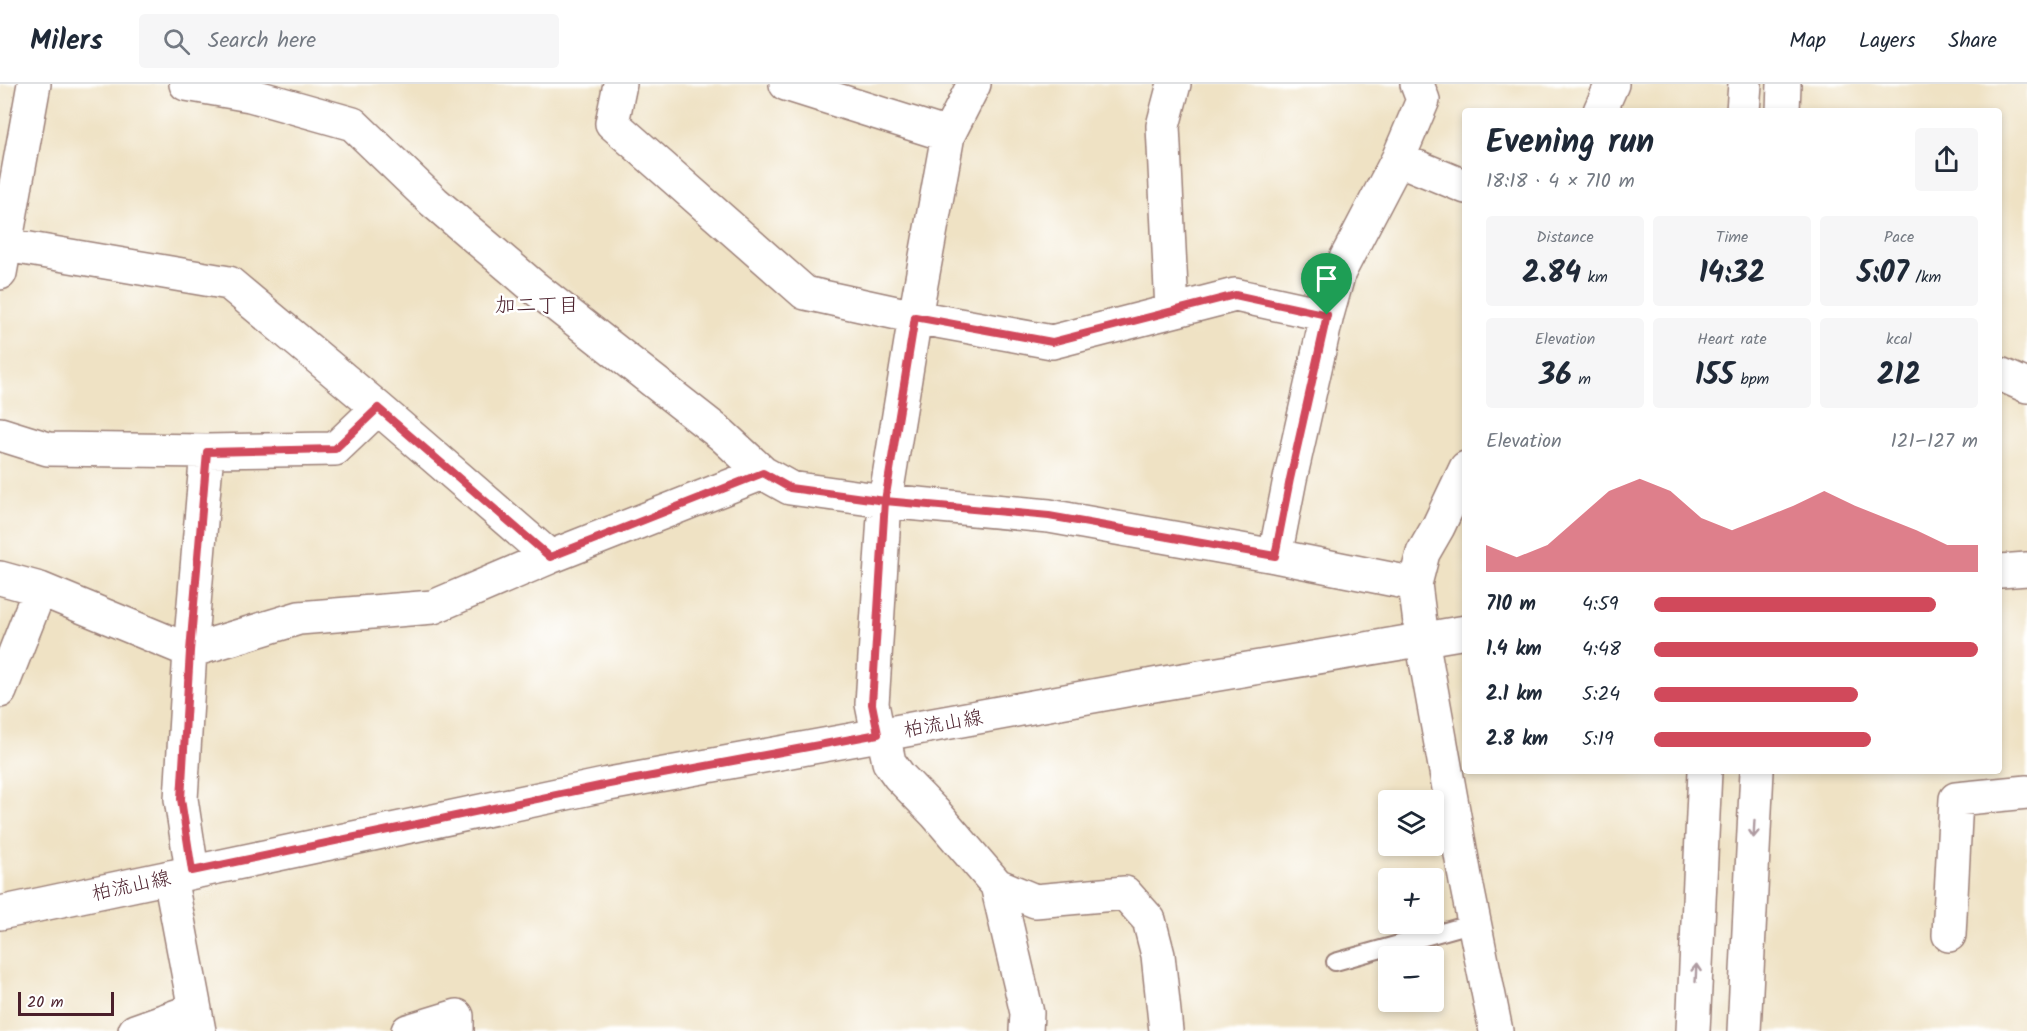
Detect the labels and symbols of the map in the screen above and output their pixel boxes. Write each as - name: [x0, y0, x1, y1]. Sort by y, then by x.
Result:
- pin: [1301, 253, 1352, 315]
- district label: 加二丁目: [495, 290, 579, 323]
- street label: 柏流山線: [901, 702, 986, 748]
- one-way arrow: [1749, 819, 1760, 839]
- street label: 柏流山線: [89, 863, 174, 911]
- one-way arrow: [1690, 963, 1701, 983]
- scale bar: [18, 989, 114, 1016]

